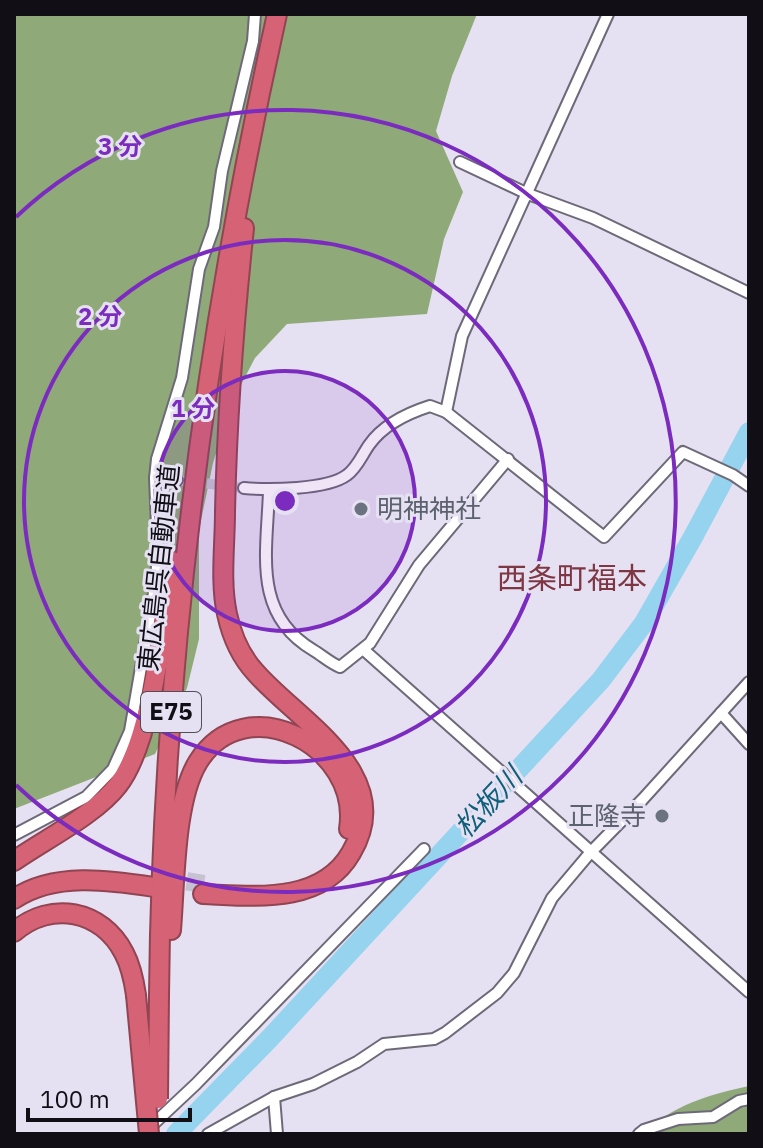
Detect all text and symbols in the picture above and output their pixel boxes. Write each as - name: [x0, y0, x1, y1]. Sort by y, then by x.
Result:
- text: 3 分: [98, 130, 142, 162]
- text: 2 分: [78, 300, 122, 332]
- text: 1 分: [171, 392, 215, 424]
- street label: 東広島呉自動車道: [130, 463, 186, 673]
- centre of rings: [271, 487, 299, 515]
- place label: 明神神社: [377, 491, 481, 525]
- marker: 明神神社: [352, 500, 370, 518]
- district label: 西条町福本: [497, 558, 647, 597]
- road number: E75: [141, 692, 201, 732]
- water label: 松板川: [445, 756, 532, 845]
- place label: 正隆寺: [568, 798, 646, 832]
- marker: 正隆寺: [653, 807, 671, 825]
- scale bar: [28, 1072, 190, 1122]
- text: 100 m: [40, 1083, 110, 1115]

